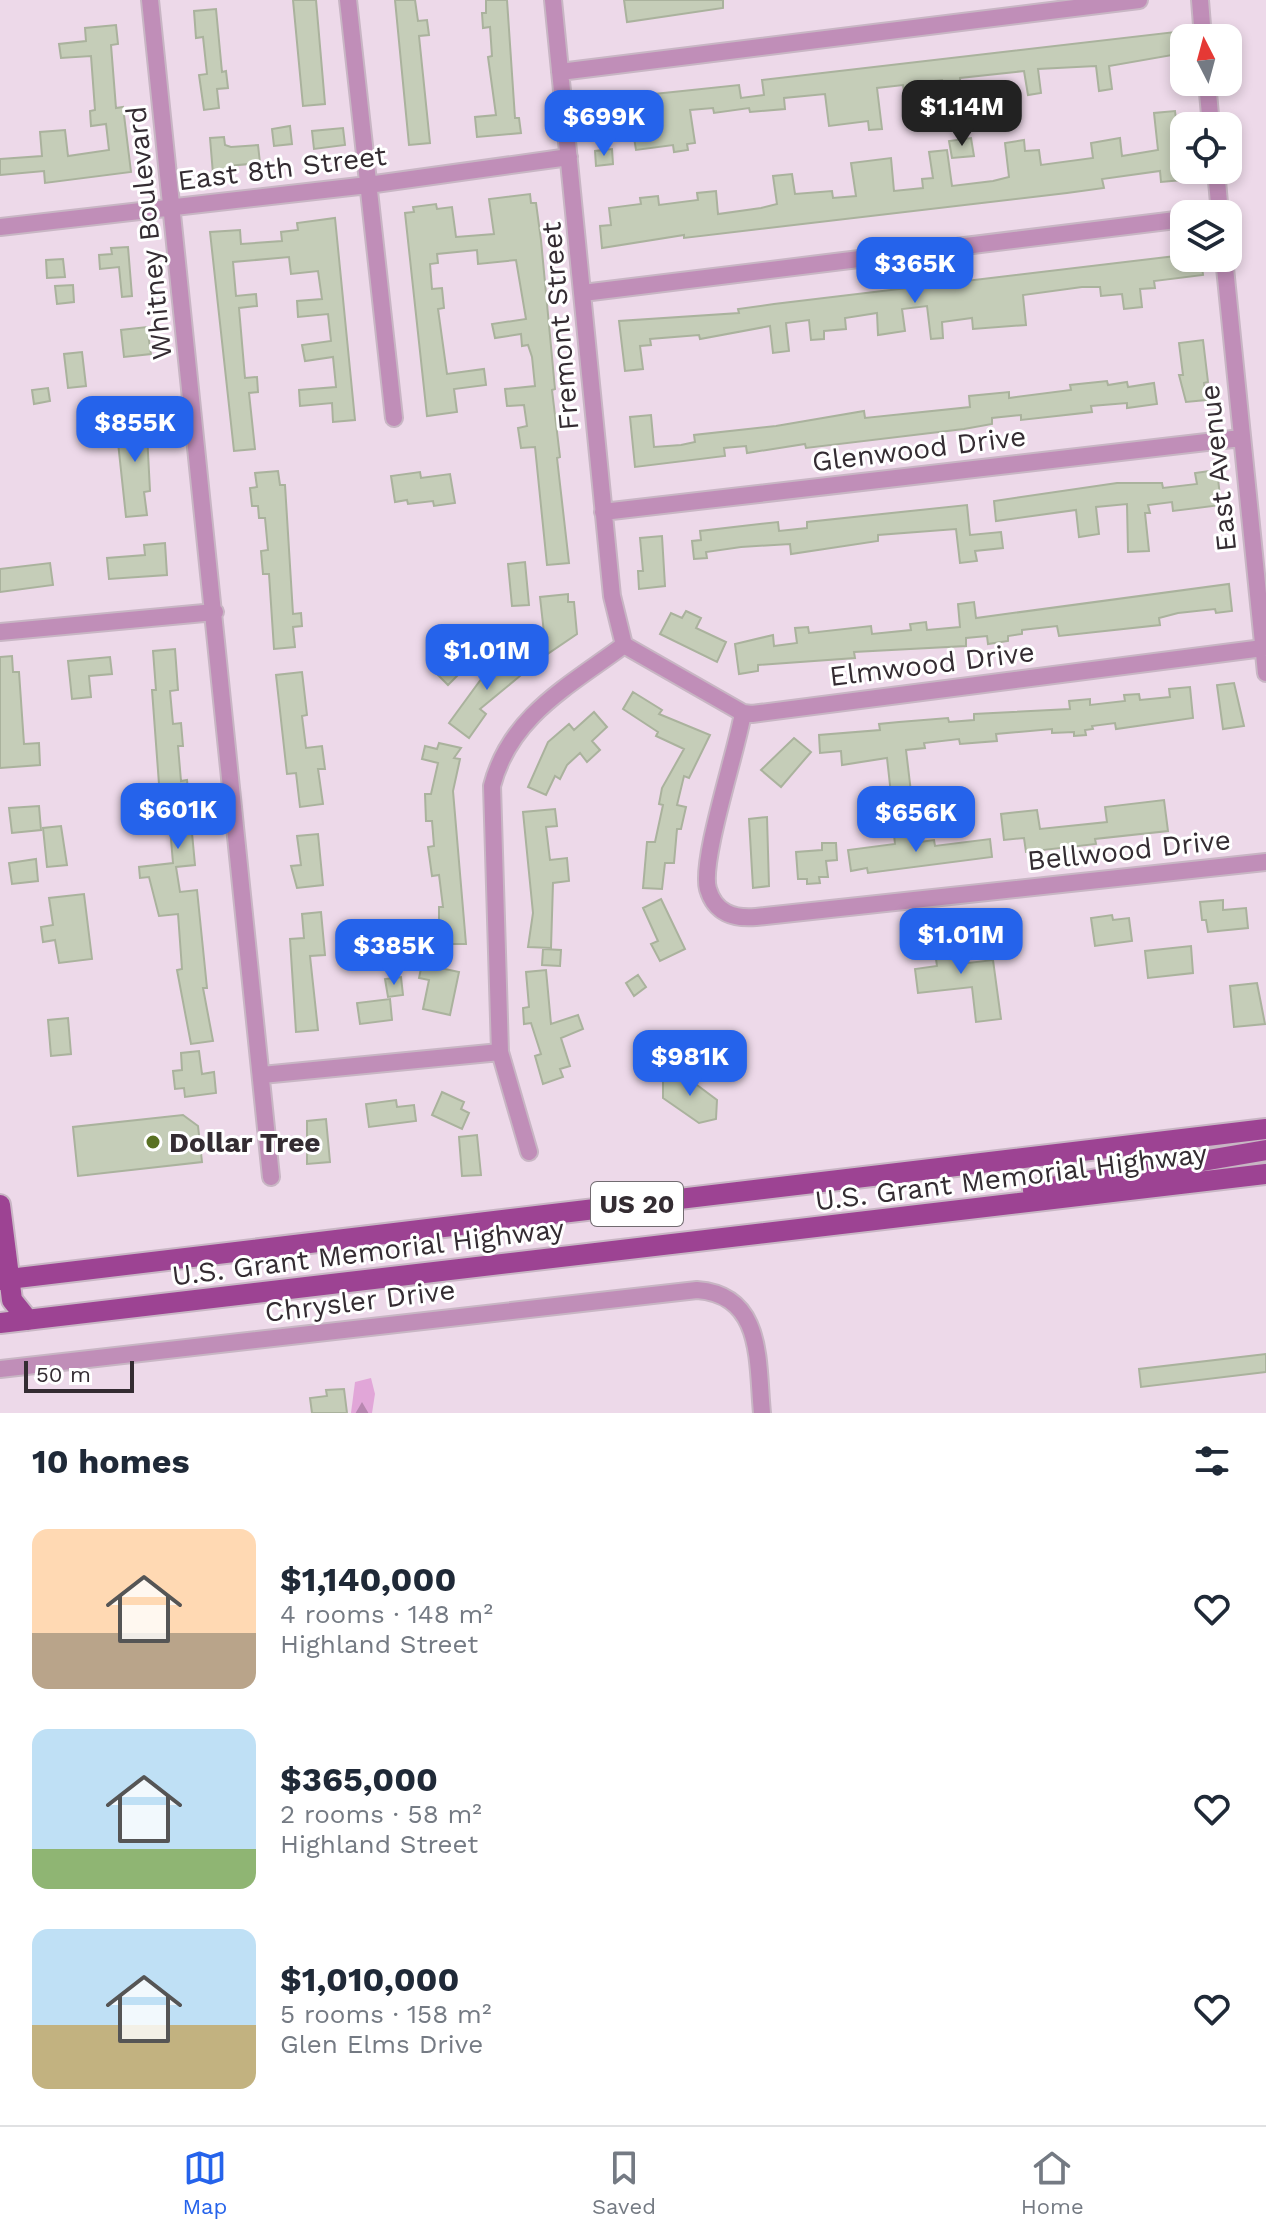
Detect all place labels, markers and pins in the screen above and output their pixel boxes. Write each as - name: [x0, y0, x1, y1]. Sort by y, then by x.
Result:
- pin: $1.14M: [897, 80, 1027, 148]
- pin: $699K: [548, 90, 660, 158]
- pin: $365K: [859, 237, 971, 305]
- pin: $855K: [79, 396, 191, 464]
- pin: $1.01M: [422, 624, 552, 692]
- pin: $601K: [122, 783, 234, 851]
- pin: $656K: [860, 786, 972, 854]
- pin: $1.01M: [896, 908, 1026, 976]
- pin: $385K: [338, 919, 450, 987]
- pin: $981K: [634, 1030, 746, 1098]
- place label: Dollar Tree: [169, 1126, 321, 1159]
- marker: Dollar Tree: [144, 1133, 162, 1151]

